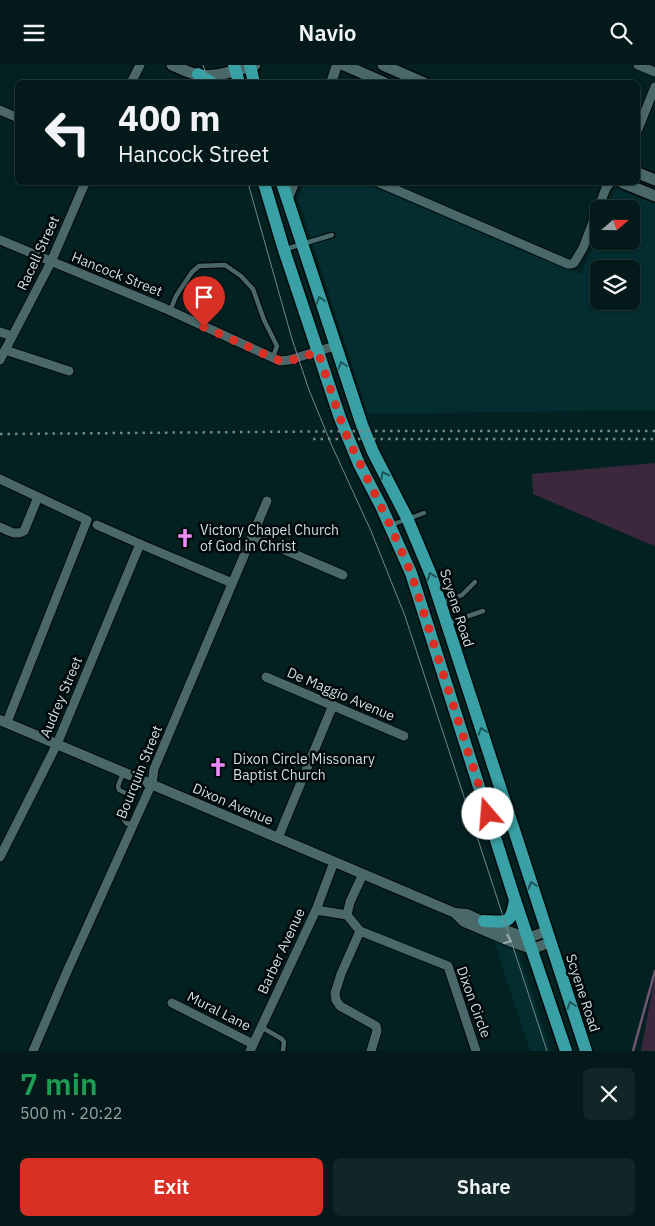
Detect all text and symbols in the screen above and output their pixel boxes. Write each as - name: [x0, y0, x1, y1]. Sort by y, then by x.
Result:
- text: Navio: [299, 18, 356, 47]
- icon: menu: [20, 19, 48, 47]
- icon: search: [607, 19, 635, 47]
- text: 400 m: [118, 95, 221, 141]
- icon: left: [35, 100, 100, 165]
- text: Hancock Street: [118, 139, 269, 168]
- north arrow: [590, 200, 640, 250]
- map controls: [590, 200, 640, 310]
- street label: Racell Street: [13, 213, 63, 293]
- street label: Hancock Street: [69, 248, 165, 300]
- button: layers: [590, 260, 640, 310]
- pin: [183, 276, 225, 327]
- icon: arrive: [190, 283, 218, 311]
- one-way arrow: [316, 296, 326, 305]
- one-way arrow: [337, 361, 347, 370]
- one-way arrow: [380, 471, 390, 480]
- place label: Victory Chapel Church of God in Christ: [200, 521, 339, 555]
- church icon: Victory Chapel Church of God in Christ: [174, 527, 196, 549]
- street label: Scyene Road: [436, 567, 478, 649]
- one-way arrow: [427, 573, 437, 581]
- street label: Audrey Street: [36, 654, 86, 740]
- street label: De Maggio Avenue: [284, 663, 398, 725]
- street label: Bourquin Street: [112, 723, 166, 821]
- one-way arrow: [478, 727, 488, 735]
- place label: Dixon Circle Missonary Baptist Church: [233, 750, 375, 784]
- church icon: Dixon Circle Missonary Baptist Church: [207, 756, 229, 778]
- street label: Dixon Avenue: [190, 779, 276, 829]
- position arrow: [461, 787, 513, 839]
- one-way arrow: [528, 881, 538, 890]
- street label: Barber Avenue: [253, 905, 309, 997]
- one-way arrow: [503, 934, 512, 945]
- street label: Scyene Road: [562, 952, 604, 1034]
- street label: Dixon Circle: [453, 964, 495, 1040]
- street label: Mural Lane: [184, 987, 254, 1035]
- one-way arrow: [567, 1001, 577, 1009]
- text: 7 min: [20, 1064, 98, 1103]
- button: close: [583, 1068, 635, 1120]
- text: 500 m · 20:22: [20, 1103, 122, 1123]
- button: Exit: [20, 1158, 323, 1216]
- button: Share: [333, 1158, 635, 1216]

